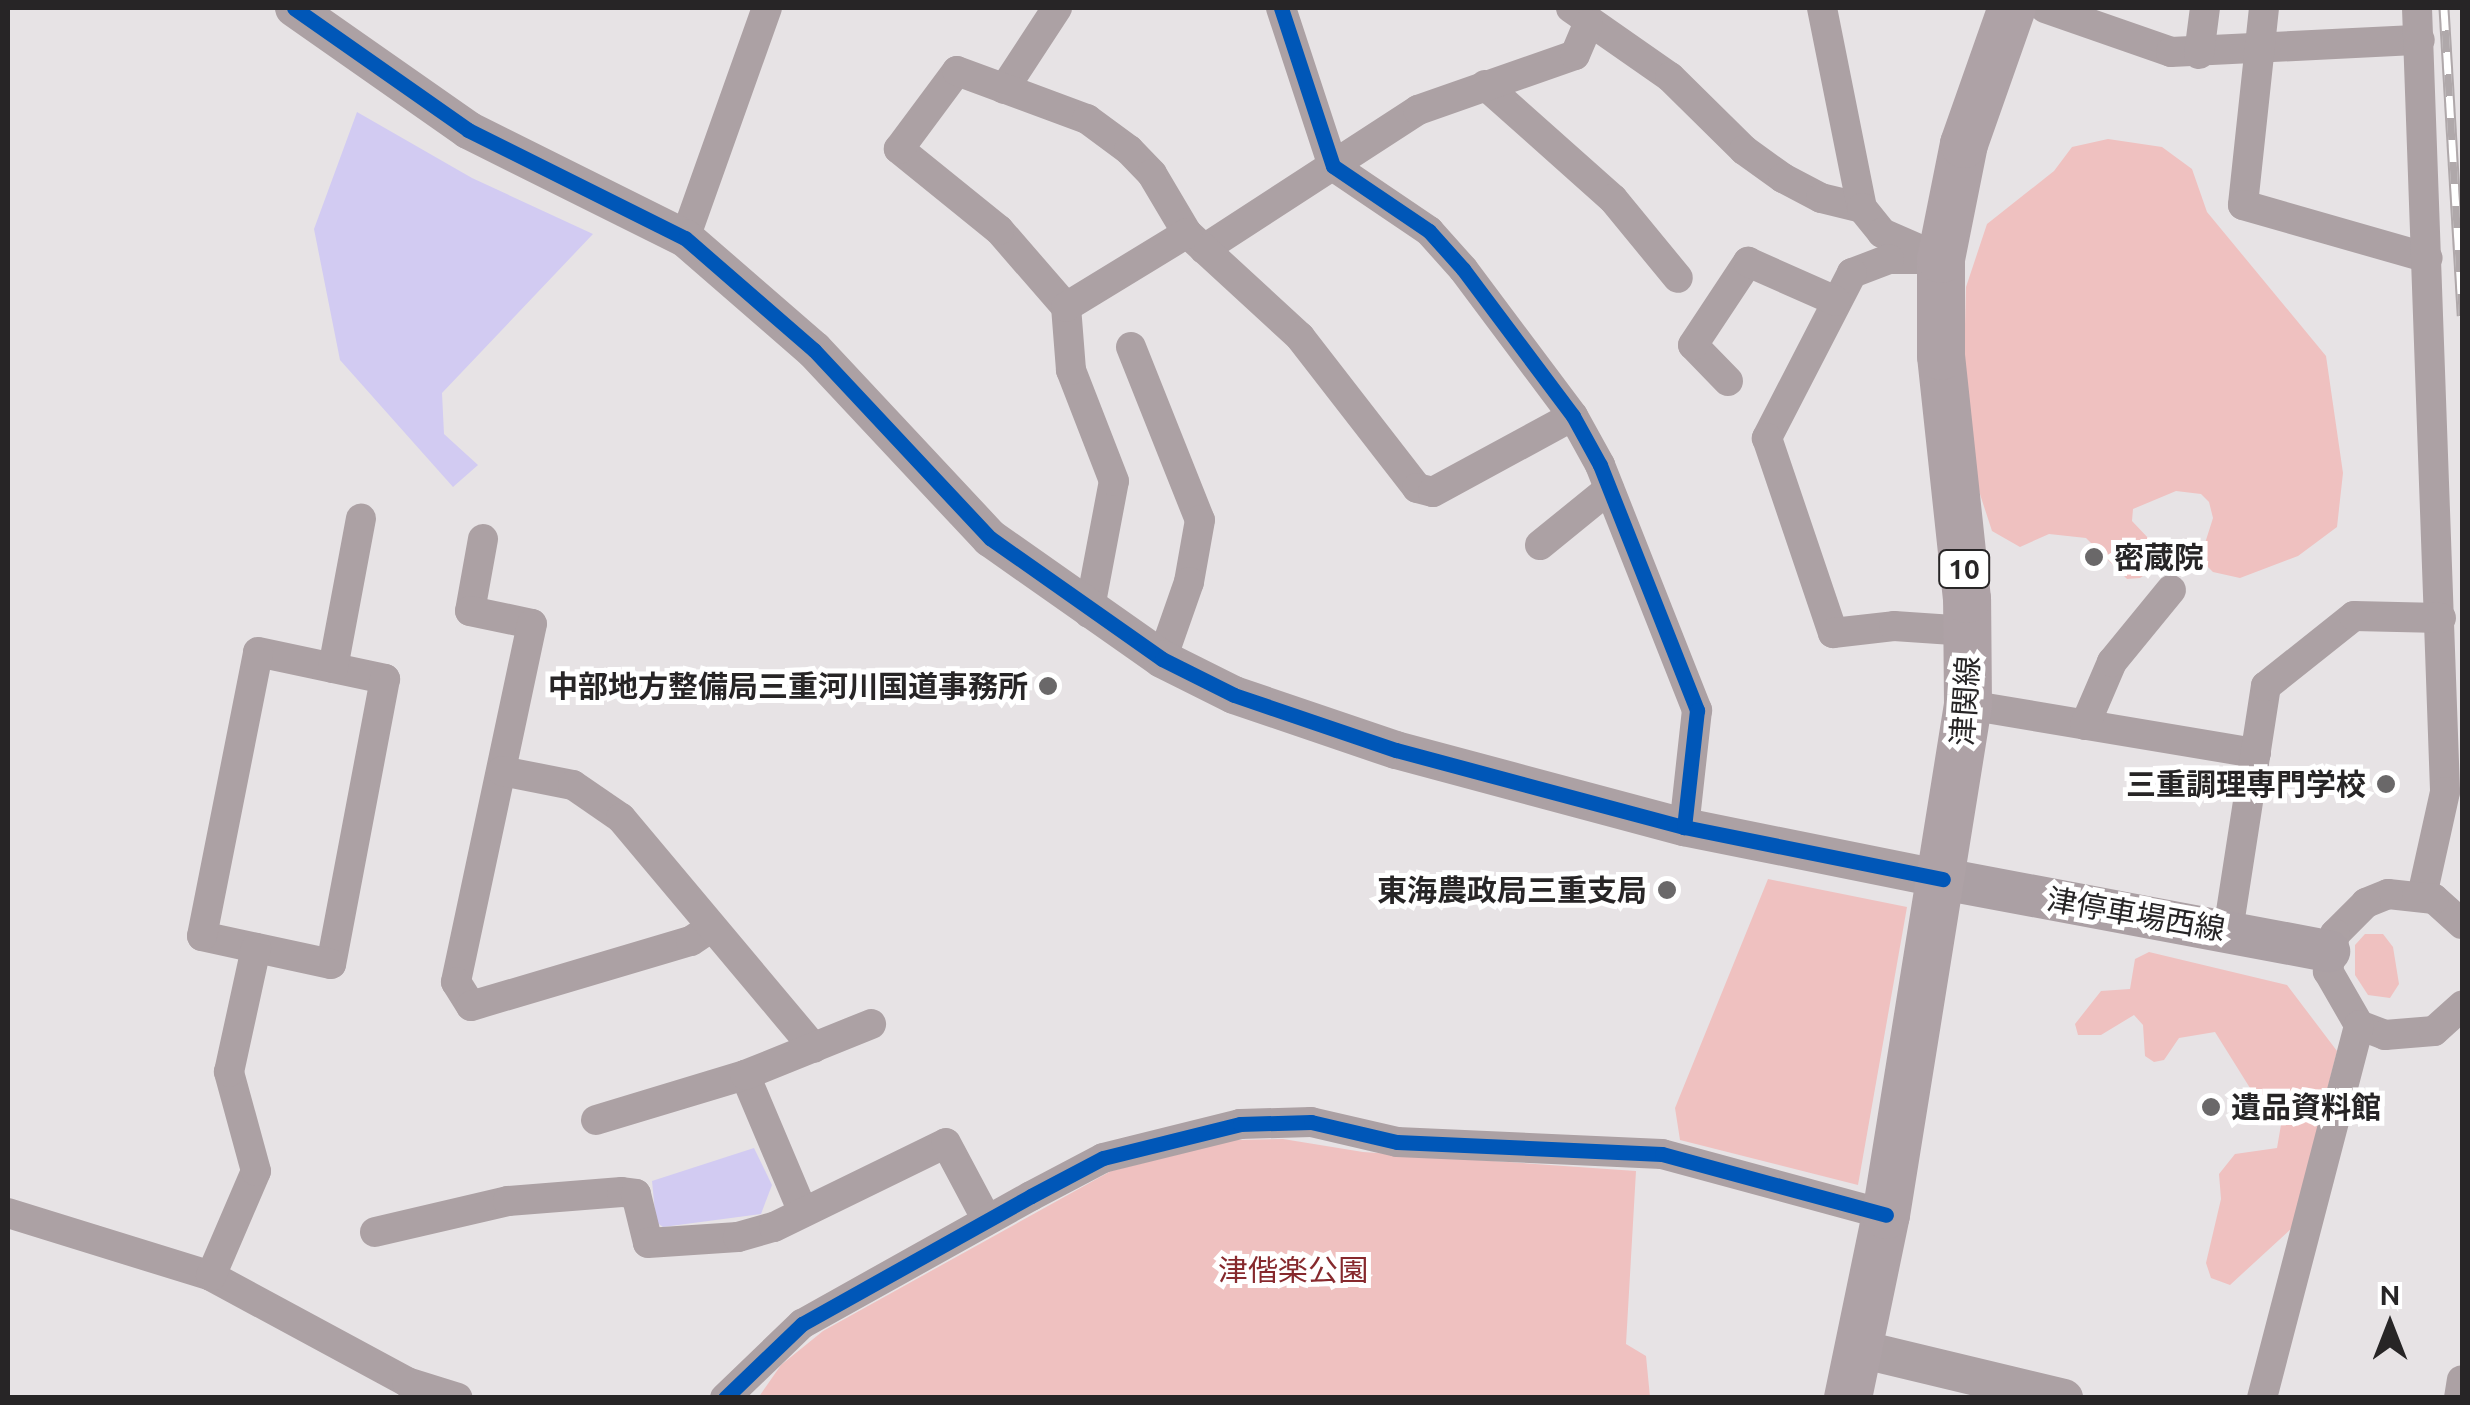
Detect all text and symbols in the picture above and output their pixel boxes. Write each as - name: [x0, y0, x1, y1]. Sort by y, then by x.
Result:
- place label: 密蔵院: [2114, 539, 2204, 575]
- road number: 10: [1936, 546, 1992, 592]
- marker: 密蔵院: [2083, 546, 2105, 568]
- street label: 津関線: [1944, 655, 1986, 747]
- place label: 中部地方整備局三重河川国道事務所: [548, 668, 1028, 704]
- marker: 中部地方整備局三重河川国道事務所: [1037, 675, 1059, 697]
- place label: 三重調理専門学校: [2126, 766, 2366, 802]
- marker: 三重調理専門学校: [2375, 773, 2397, 795]
- place label: 東海農政局三重支局: [1377, 872, 1647, 908]
- marker: 東海農政局三重支局: [1656, 879, 1678, 901]
- street label: 津停車場西線: [2044, 881, 2228, 947]
- place label: 遺品資料館: [2231, 1089, 2381, 1125]
- marker: 遺品資料館: [2200, 1096, 2222, 1118]
- park label: 津偕楽公園: [1218, 1252, 1368, 1288]
- north arrow: [2340, 1275, 2440, 1375]
- text: N: [2380, 1279, 2400, 1310]

